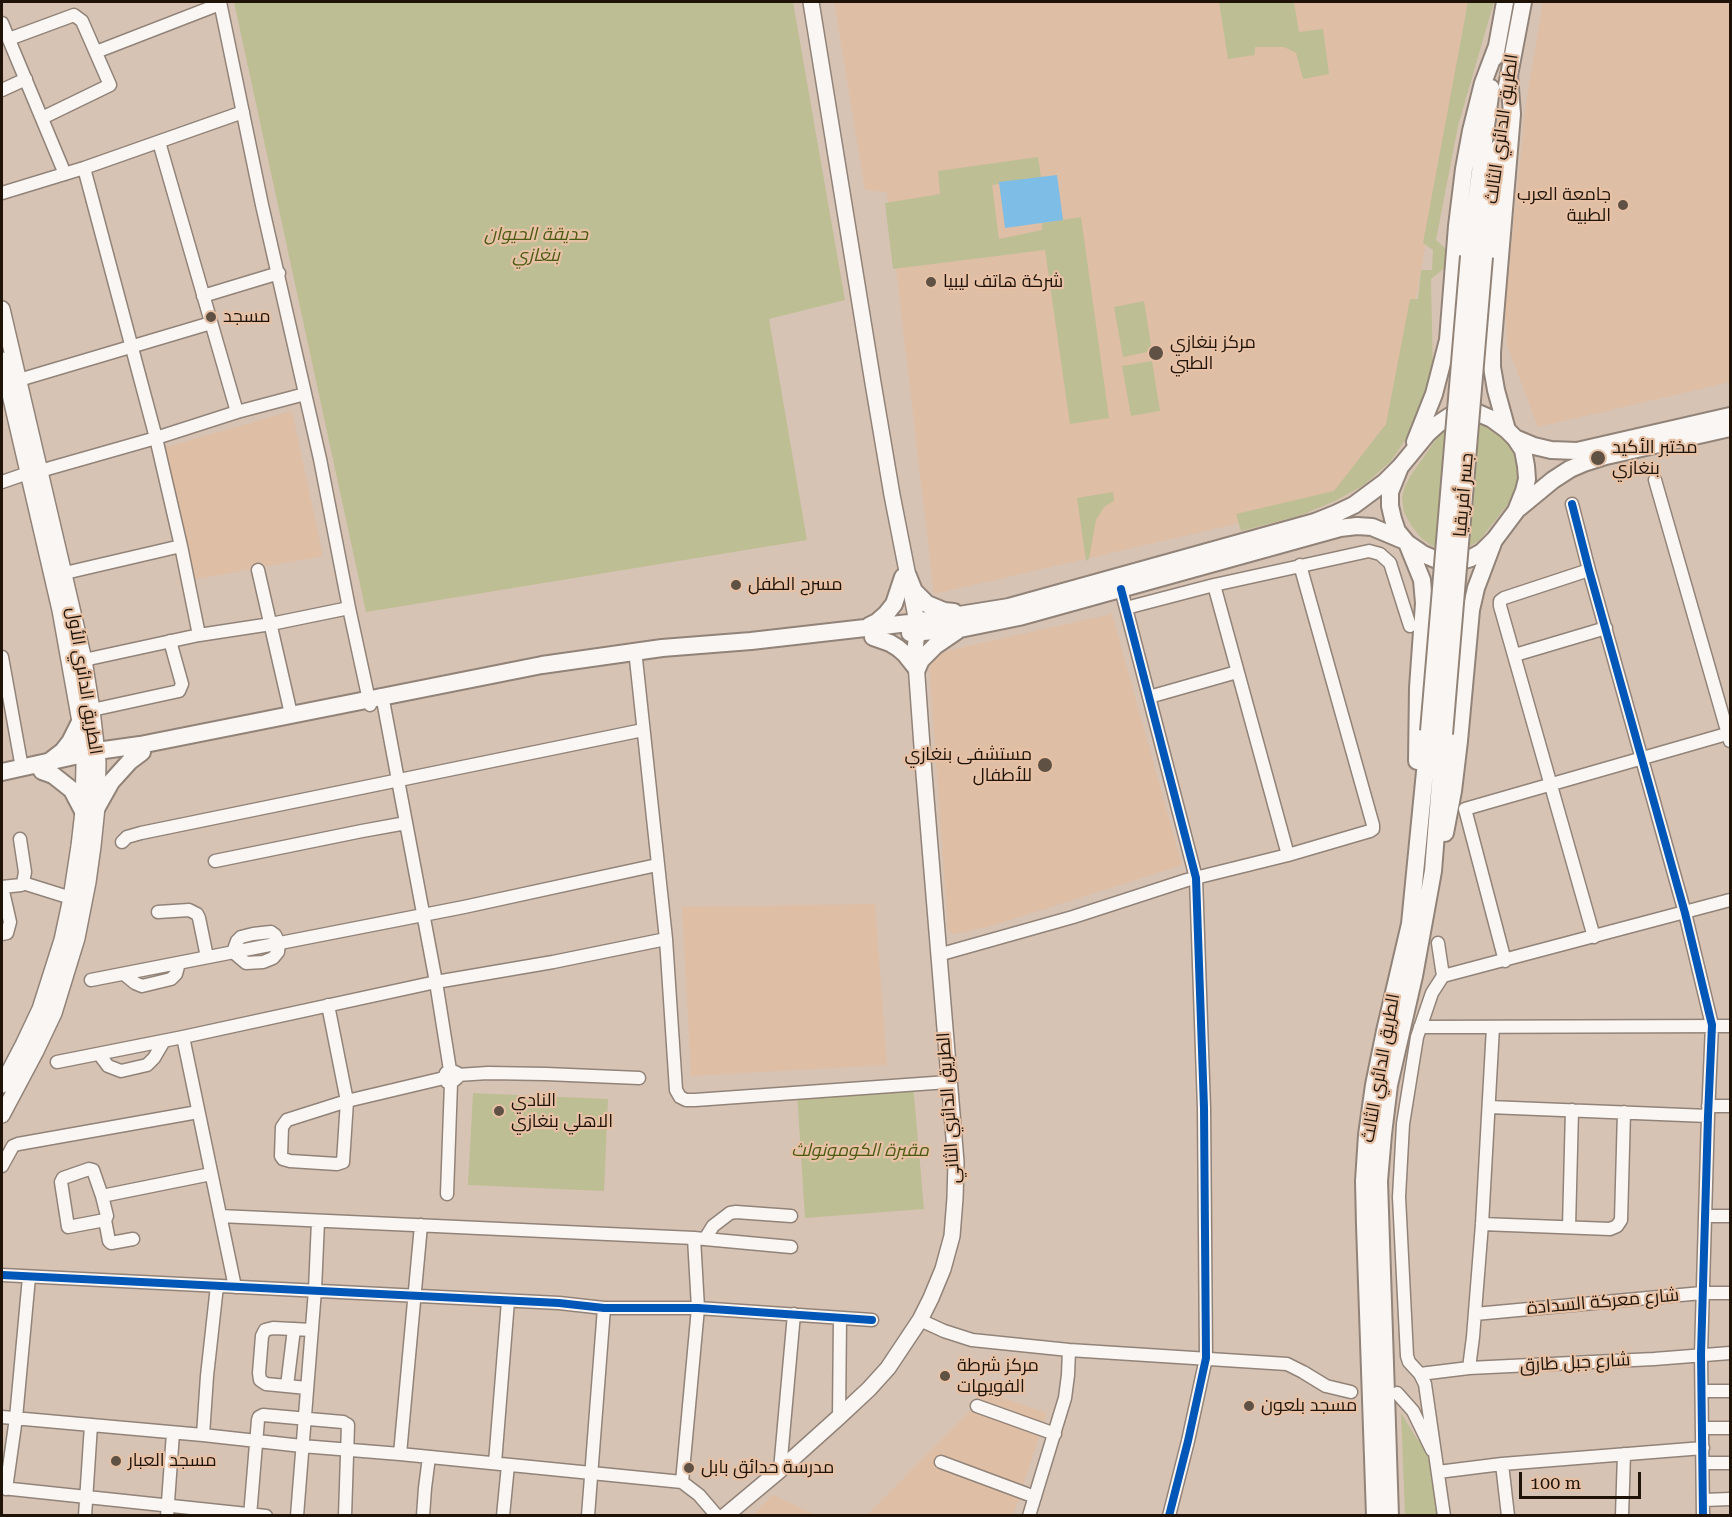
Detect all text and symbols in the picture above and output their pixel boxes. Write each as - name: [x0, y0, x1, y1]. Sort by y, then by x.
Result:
- street label: الطريق الدائري الثالث: [1481, 53, 1523, 205]
- place label: جامعة العرب الطبية: [1517, 184, 1611, 226]
- marker: جامعة العرب الطبية: [1616, 198, 1630, 212]
- park label: حديقة الحيوان بنغازي: [484, 224, 588, 266]
- place label: شركة هاتف ليبيا: [943, 271, 1063, 293]
- marker: شركة هاتف ليبيا: [924, 275, 938, 289]
- place label: مسجد: [223, 306, 271, 328]
- marker: مسجد: [204, 310, 218, 324]
- place label: مركز بنغازي الطبي: [1170, 332, 1256, 374]
- marker: مركز بنغازي الطبي: [1147, 344, 1165, 362]
- place label: مختبر الأكيد بنغازي: [1612, 437, 1698, 480]
- marker: مختبر الأكيد بنغازي: [1589, 449, 1607, 467]
- street label: جسر أفريقيا: [1450, 452, 1478, 538]
- place label: مسرح الطفل: [748, 574, 842, 596]
- marker: مسرح الطفل: [729, 578, 743, 592]
- street label: الطريق الدائري الأول: [62, 606, 106, 756]
- place label: مستشفى بنغازي للأطفال: [905, 744, 1032, 786]
- marker: مستشفى بنغازي للأطفال: [1036, 756, 1054, 774]
- street label: الطريق الدائري الثالث: [1357, 992, 1405, 1144]
- street label: الطريق الدائري الثاني: [933, 1032, 965, 1184]
- place label: النادي الاهلي بنغازي: [511, 1090, 613, 1132]
- marker: النادي الاهلي بنغازي: [492, 1104, 506, 1118]
- park label: مقبرة الكومونولث: [791, 1140, 929, 1162]
- street label: شارع معركة السدادة: [1526, 1285, 1680, 1319]
- street label: شارع جبل طارق: [1519, 1349, 1631, 1377]
- place label: مركز شرطة الفويهات: [957, 1355, 1039, 1398]
- marker: مركز شرطة الفويهات: [938, 1369, 952, 1383]
- place label: مسجد بلعون: [1261, 1395, 1357, 1417]
- marker: مسجد بلعون: [1242, 1399, 1256, 1413]
- place label: مسجد العبار: [128, 1450, 217, 1472]
- marker: مسجد العبار: [109, 1454, 123, 1468]
- place label: مدرسة حدائق بابل: [701, 1457, 834, 1479]
- scale bar: [1522, 1460, 1644, 1498]
- marker: مدرسة حدائق بابل: [682, 1461, 696, 1475]
- text: 100 m: [1530, 1472, 1581, 1493]

